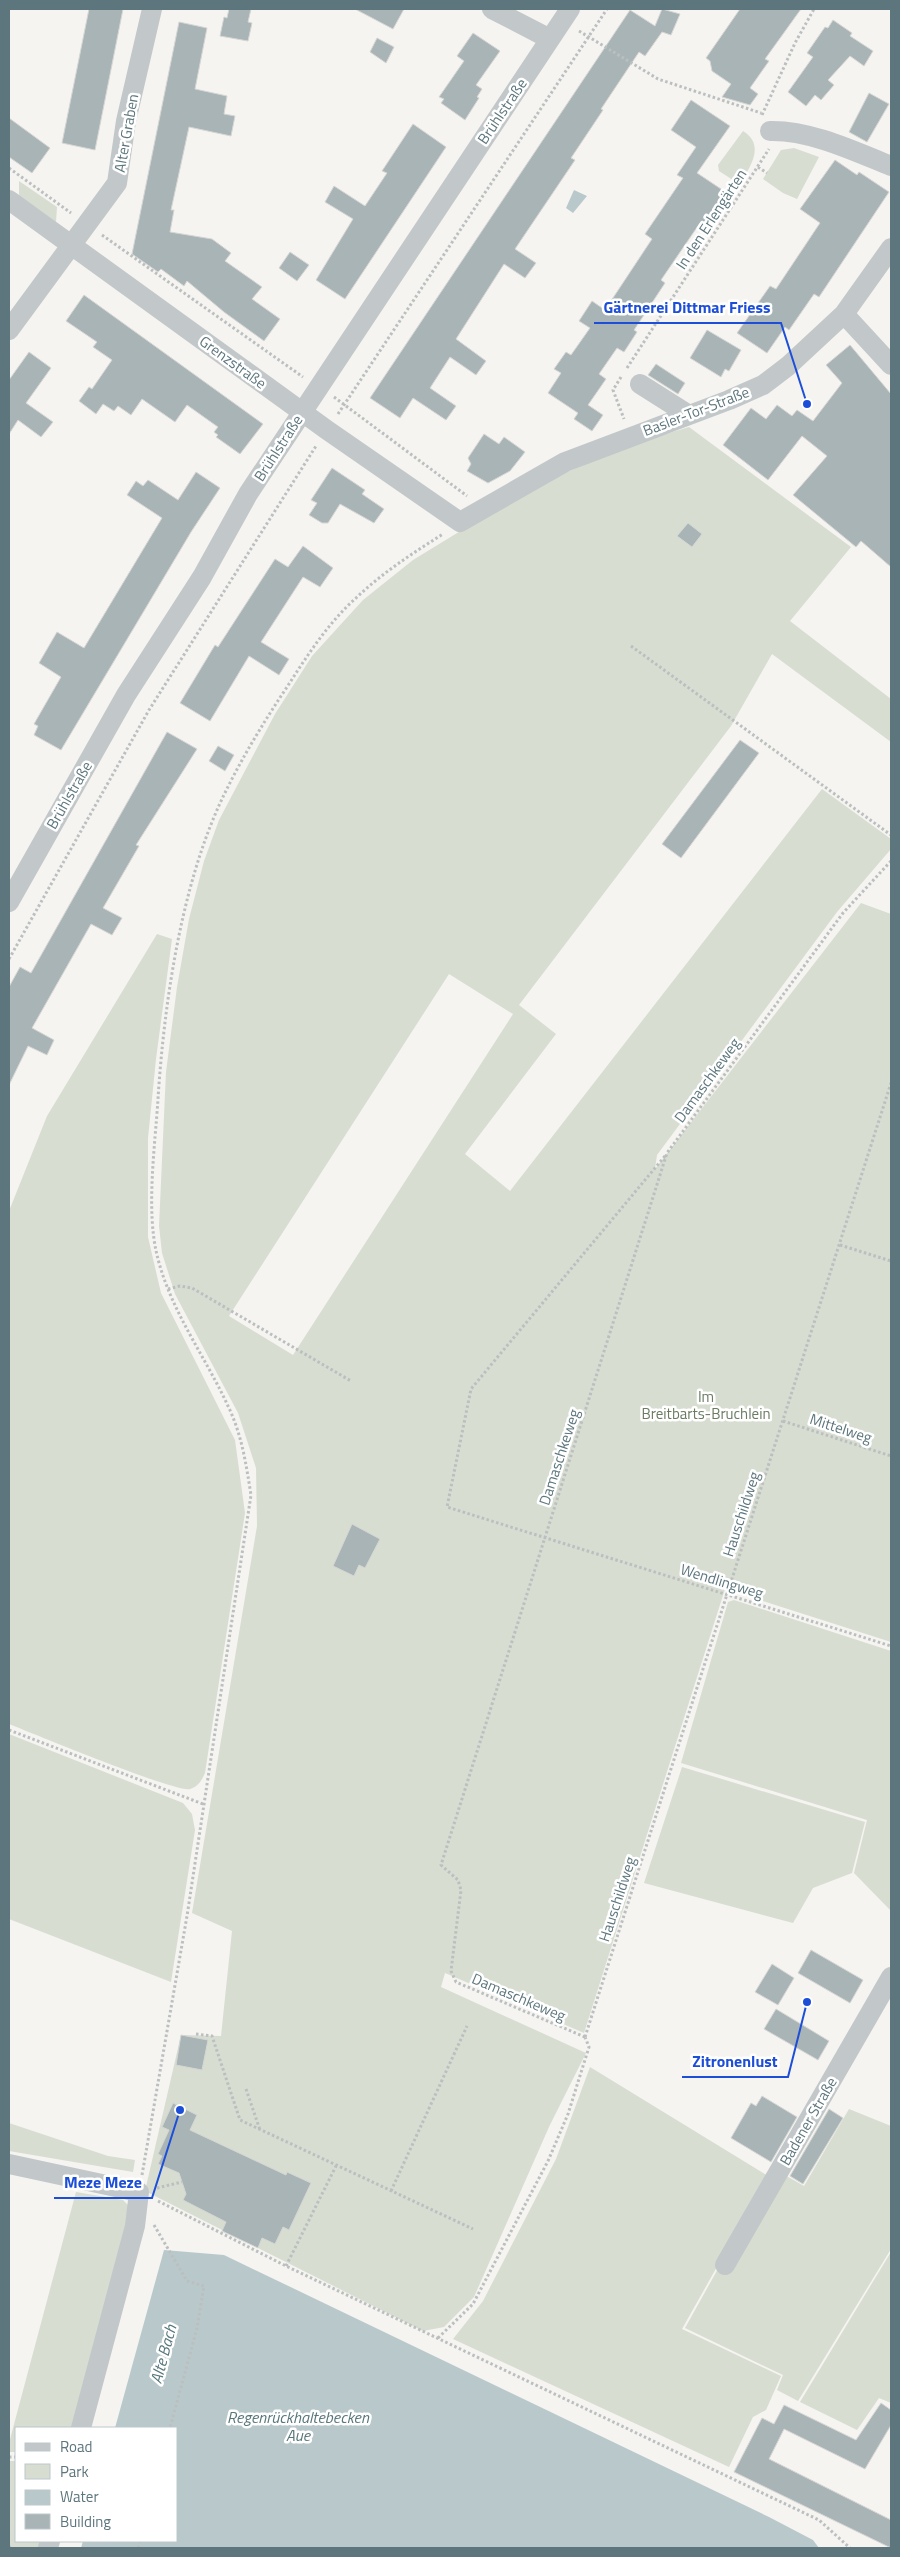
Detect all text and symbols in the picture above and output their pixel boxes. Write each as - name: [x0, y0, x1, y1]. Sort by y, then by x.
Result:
- street label: Brühlstraße: [471, 73, 533, 149]
- street label: Alter Graben: [108, 92, 144, 174]
- street label: In den Erlengärten: [670, 164, 752, 274]
- callout: Gärtnerei Dittmar Friess: [594, 292, 781, 323]
- text: Gärtnerei Dittmar Friess: [603, 295, 771, 319]
- street label: Grenzstraße: [195, 330, 271, 394]
- street label: Basler-Tor-Straße: [640, 380, 752, 442]
- street label: Brühlstraße: [248, 410, 308, 486]
- street label: Brühlstraße: [40, 757, 98, 833]
- street label: Damaschkeweg: [668, 1033, 746, 1127]
- park label: Im Breitbarts-Bruchlein: [641, 1385, 771, 1425]
- street label: Damaschkeweg: [533, 1406, 585, 1508]
- street label: Mittelweg: [807, 1407, 875, 1449]
- street label: Hauschildweg: [716, 1468, 766, 1560]
- street label: Wendlingweg: [678, 1557, 767, 1605]
- street label: Hauschildweg: [592, 1853, 642, 1945]
- street label: Damaschkeweg: [469, 1967, 570, 2027]
- callout: Zitronenlust: [682, 2046, 788, 2077]
- text: Zitronenlust: [692, 2049, 778, 2073]
- street label: Badener Straße: [773, 2073, 843, 2169]
- callout: Meze Meze: [54, 2167, 152, 2198]
- text: Meze Meze: [64, 2170, 142, 2194]
- water label: Alte Bach: [144, 2321, 183, 2386]
- water label: Regenrückhaltebecken Aue: [227, 2405, 370, 2447]
- legend: [15, 2427, 178, 2542]
- text: Road: [60, 2435, 92, 2458]
- text: Park: [60, 2460, 89, 2483]
- text: Water: [60, 2485, 99, 2508]
- text: Building: [60, 2510, 111, 2533]

